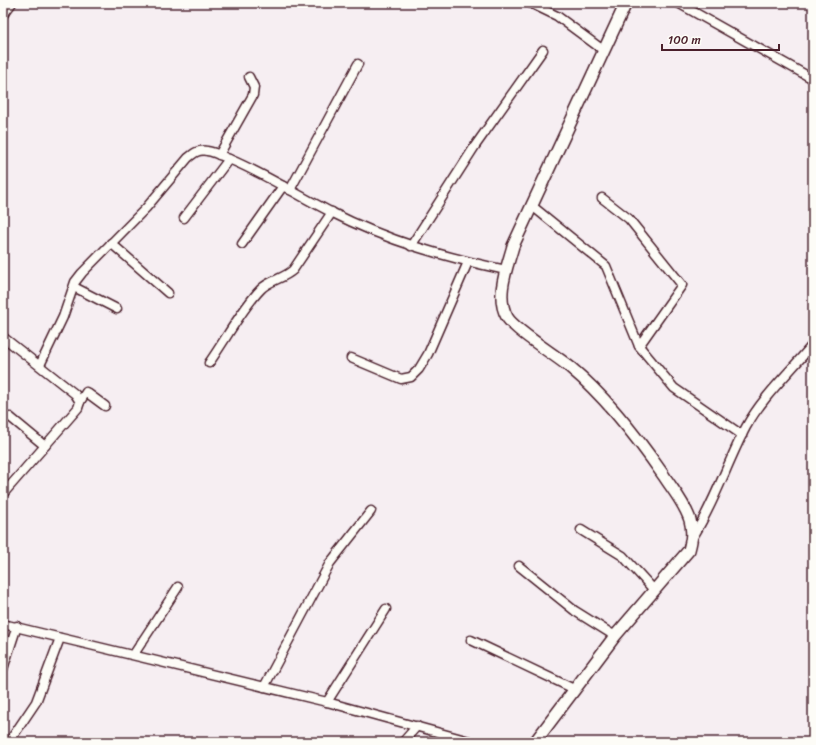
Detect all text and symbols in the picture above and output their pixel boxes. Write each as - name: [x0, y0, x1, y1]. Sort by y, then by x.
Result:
- scale bar: [662, 26, 779, 52]
- text: 100 m: [668, 29, 701, 51]

